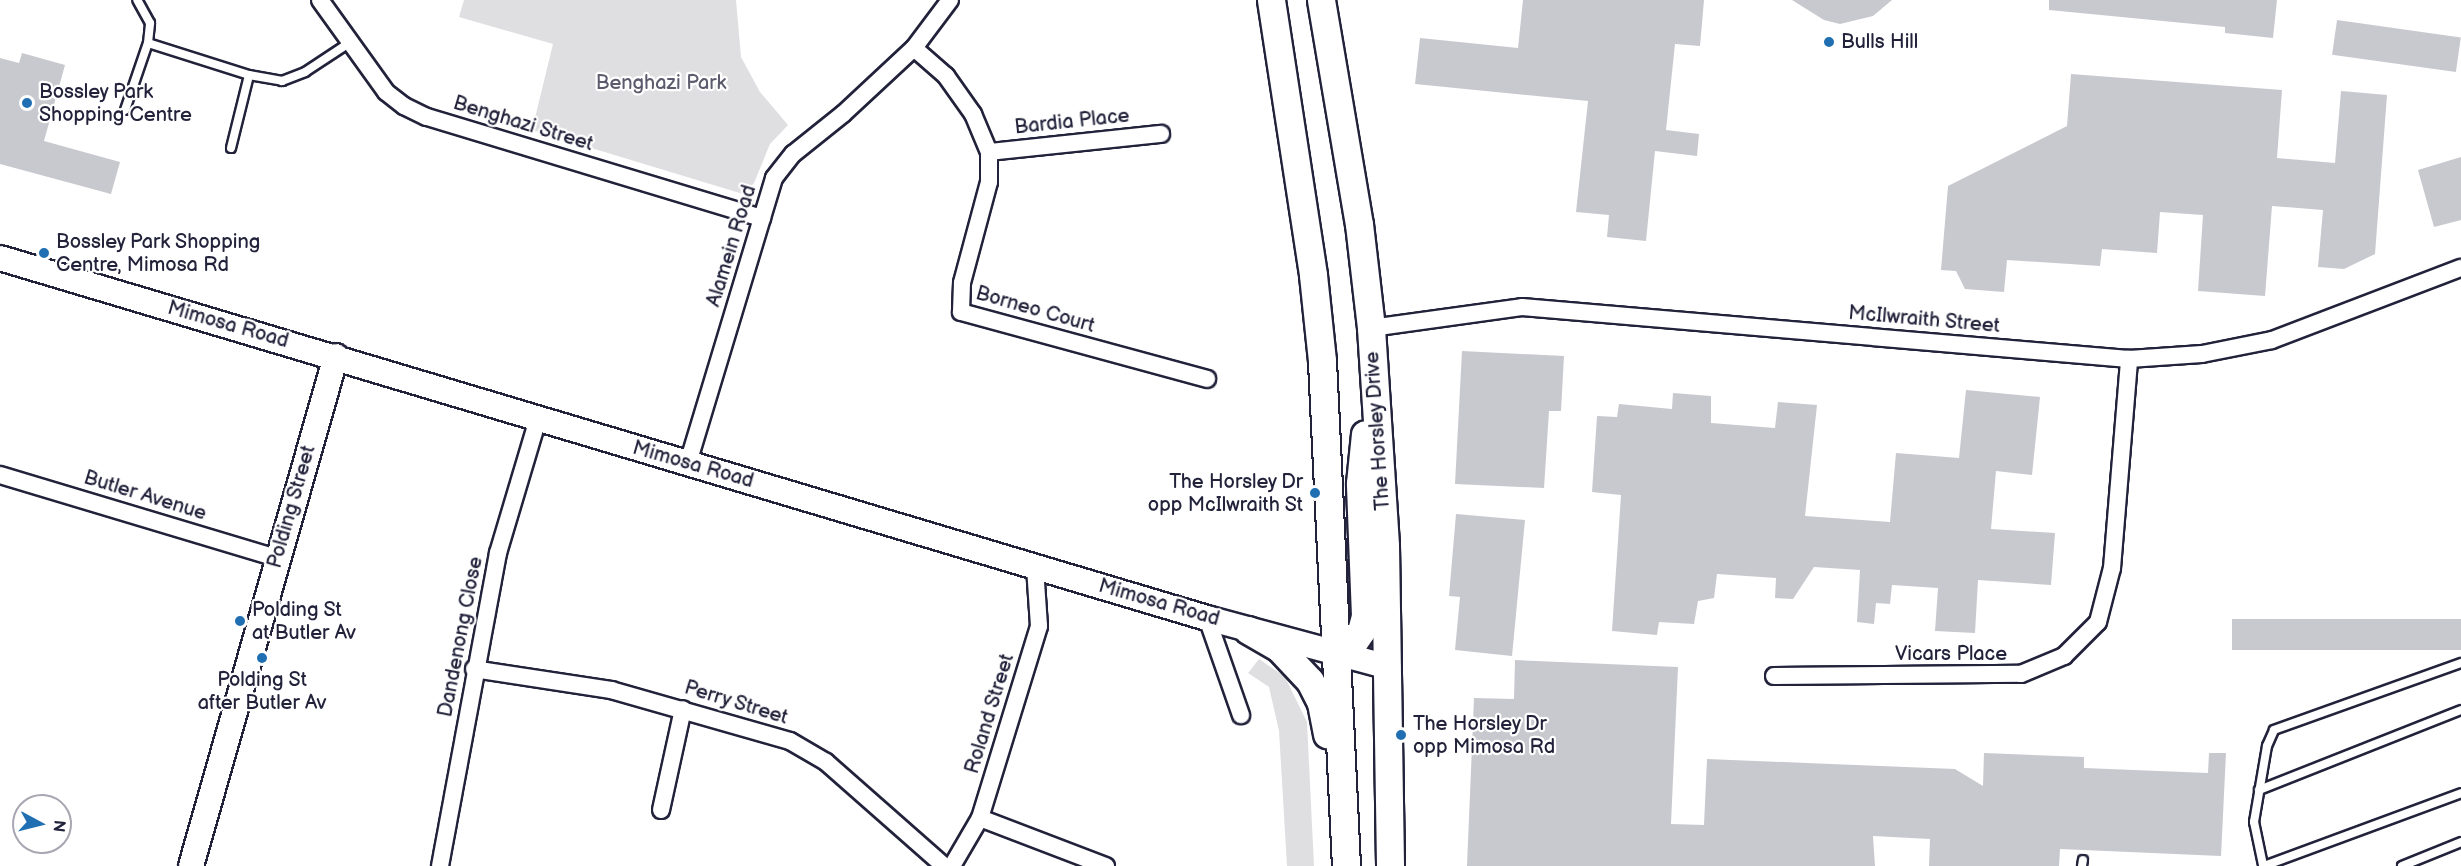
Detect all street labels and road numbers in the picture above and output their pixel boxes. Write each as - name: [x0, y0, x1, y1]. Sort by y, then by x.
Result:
- street label: Benghazi Street: [450, 91, 596, 157]
- street label: Bardia Place: [1013, 104, 1131, 140]
- street label: Alamein Road: [702, 182, 762, 310]
- street label: Borneo Court: [973, 282, 1097, 338]
- street label: Mimosa Road: [165, 296, 291, 354]
- street label: McIlwraith Street: [1847, 301, 2001, 339]
- street label: The Horsley Drive: [1360, 350, 1396, 512]
- street label: Mimosa Road: [630, 436, 756, 494]
- street label: Polding Street: [263, 443, 321, 571]
- street label: Butler Avenue: [81, 466, 209, 526]
- street label: Dandenong Close: [434, 555, 488, 719]
- street label: Mimosa Road: [1096, 574, 1222, 632]
- street label: Vicars Place: [1895, 642, 2007, 666]
- street label: Roland Street: [960, 651, 1020, 777]
- street label: Perry Street: [681, 676, 791, 730]

